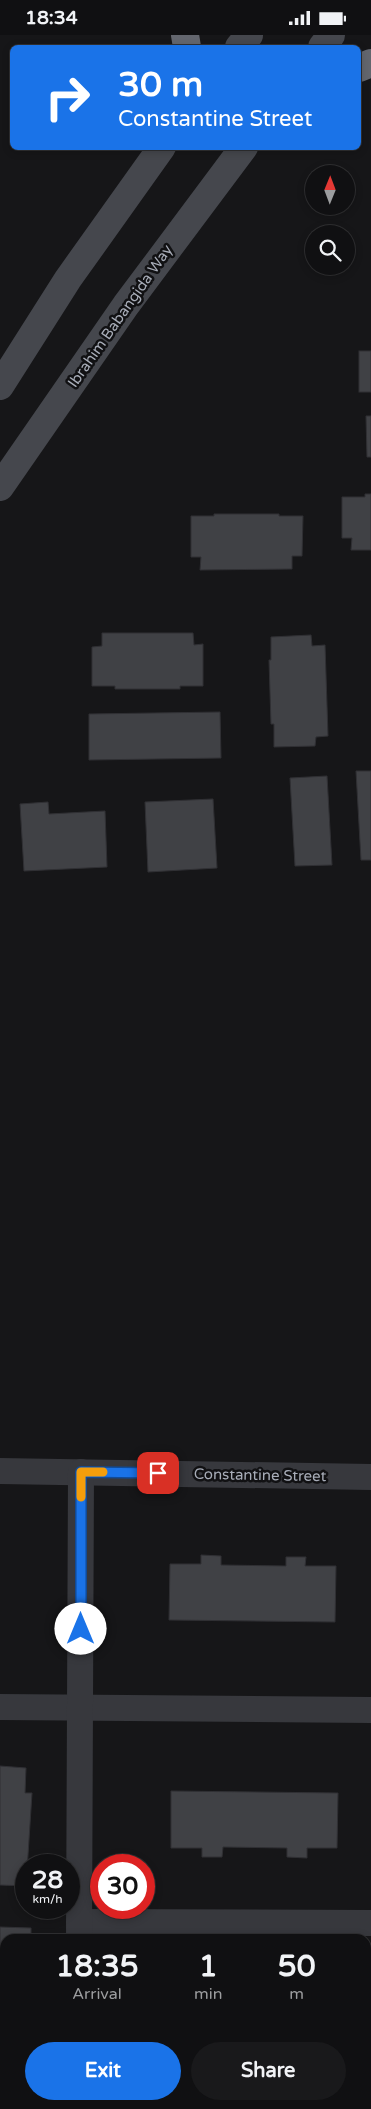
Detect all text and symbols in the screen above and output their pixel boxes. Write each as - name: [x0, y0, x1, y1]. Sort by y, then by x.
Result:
- text: 18:34: [25, 7, 78, 29]
- text: 30 m: [118, 64, 203, 106]
- icon: right: [35, 65, 100, 130]
- text: Constantine Street: [118, 106, 312, 132]
- north arrow: [305, 165, 355, 215]
- map controls: [305, 165, 355, 275]
- button: search: [305, 225, 355, 275]
- street label: Ibrahim Babangida Way: [64, 241, 176, 391]
- pin: [137, 1452, 179, 1494]
- icon: arrive: [144, 1459, 172, 1487]
- street label: Constantine Street: [194, 1465, 327, 1485]
- position arrow: [54, 1602, 106, 1654]
- speed limit sign: 30: [90, 1854, 155, 1919]
- text: 28: [32, 1865, 63, 1895]
- text: km/h: [32, 1892, 63, 1906]
- text: 18:35: [55, 1948, 139, 1985]
- text: 1: [199, 1948, 218, 1985]
- text: 50: [278, 1948, 316, 1985]
- text: Arrival: [72, 1984, 122, 2004]
- text: min: [194, 1984, 222, 2004]
- text: m: [289, 1984, 304, 2004]
- button: Exit: [25, 2042, 181, 2100]
- button: Share: [191, 2042, 346, 2100]

